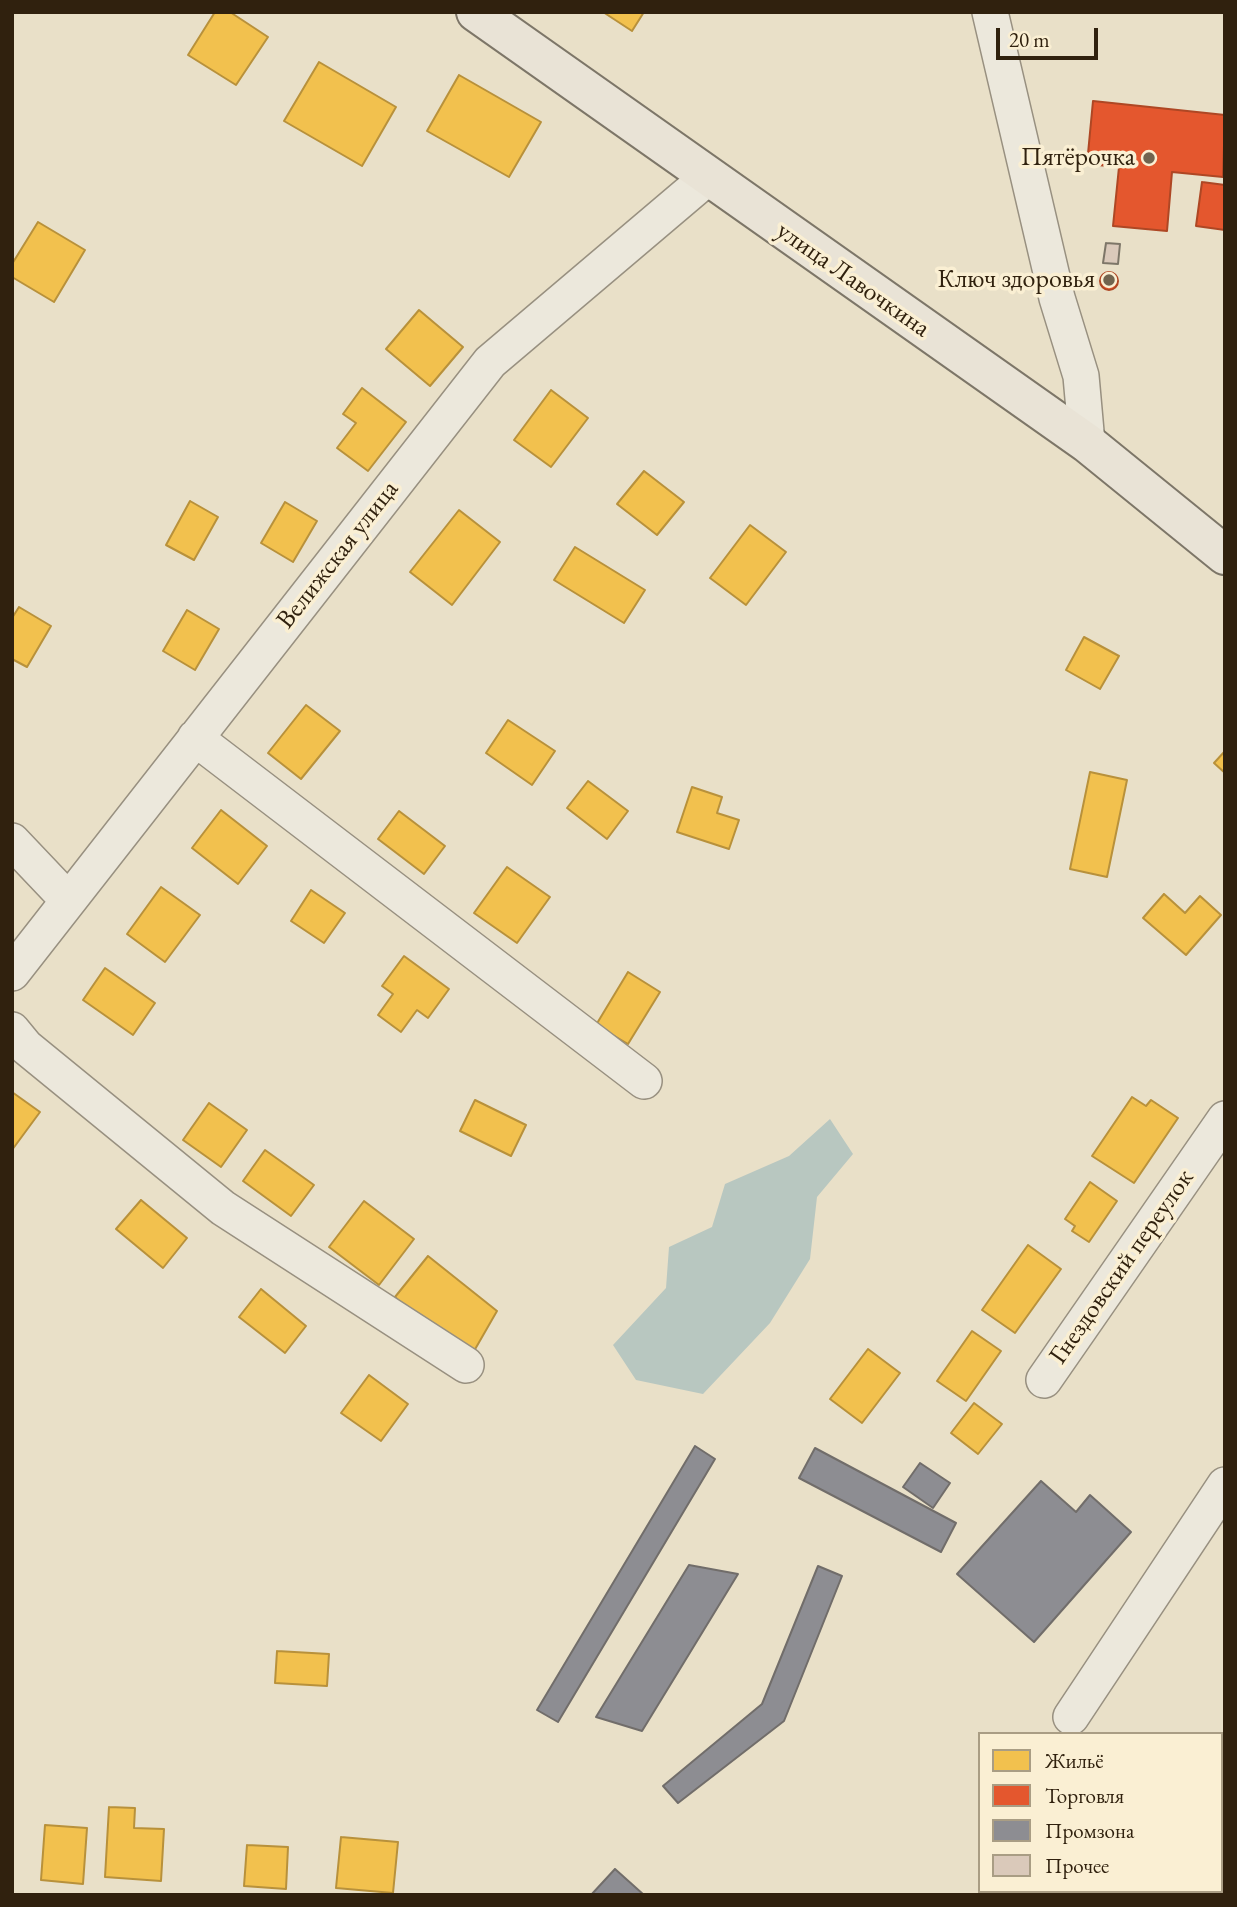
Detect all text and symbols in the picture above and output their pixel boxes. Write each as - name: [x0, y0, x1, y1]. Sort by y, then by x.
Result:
- scale bar: [999, 14, 1100, 58]
- text: 20 m: [1009, 26, 1050, 53]
- place label: Пятёрочка: [1021, 142, 1135, 174]
- marker: Пятёрочка: [1141, 150, 1157, 166]
- street label: улица Лавочкина: [770, 215, 936, 345]
- place label: Ключ здоровья: [938, 264, 1095, 296]
- marker: Ключ здоровья: [1101, 272, 1117, 288]
- street label: Велижская улица: [270, 475, 406, 635]
- street label: Гнездовский переулок: [1043, 1164, 1201, 1370]
- legend: [978, 1732, 1223, 1893]
- text: Жильё: [1045, 1747, 1104, 1774]
- text: Торговля: [1045, 1782, 1124, 1809]
- text: Промзона: [1045, 1817, 1134, 1844]
- text: Прочее: [1045, 1852, 1109, 1879]

